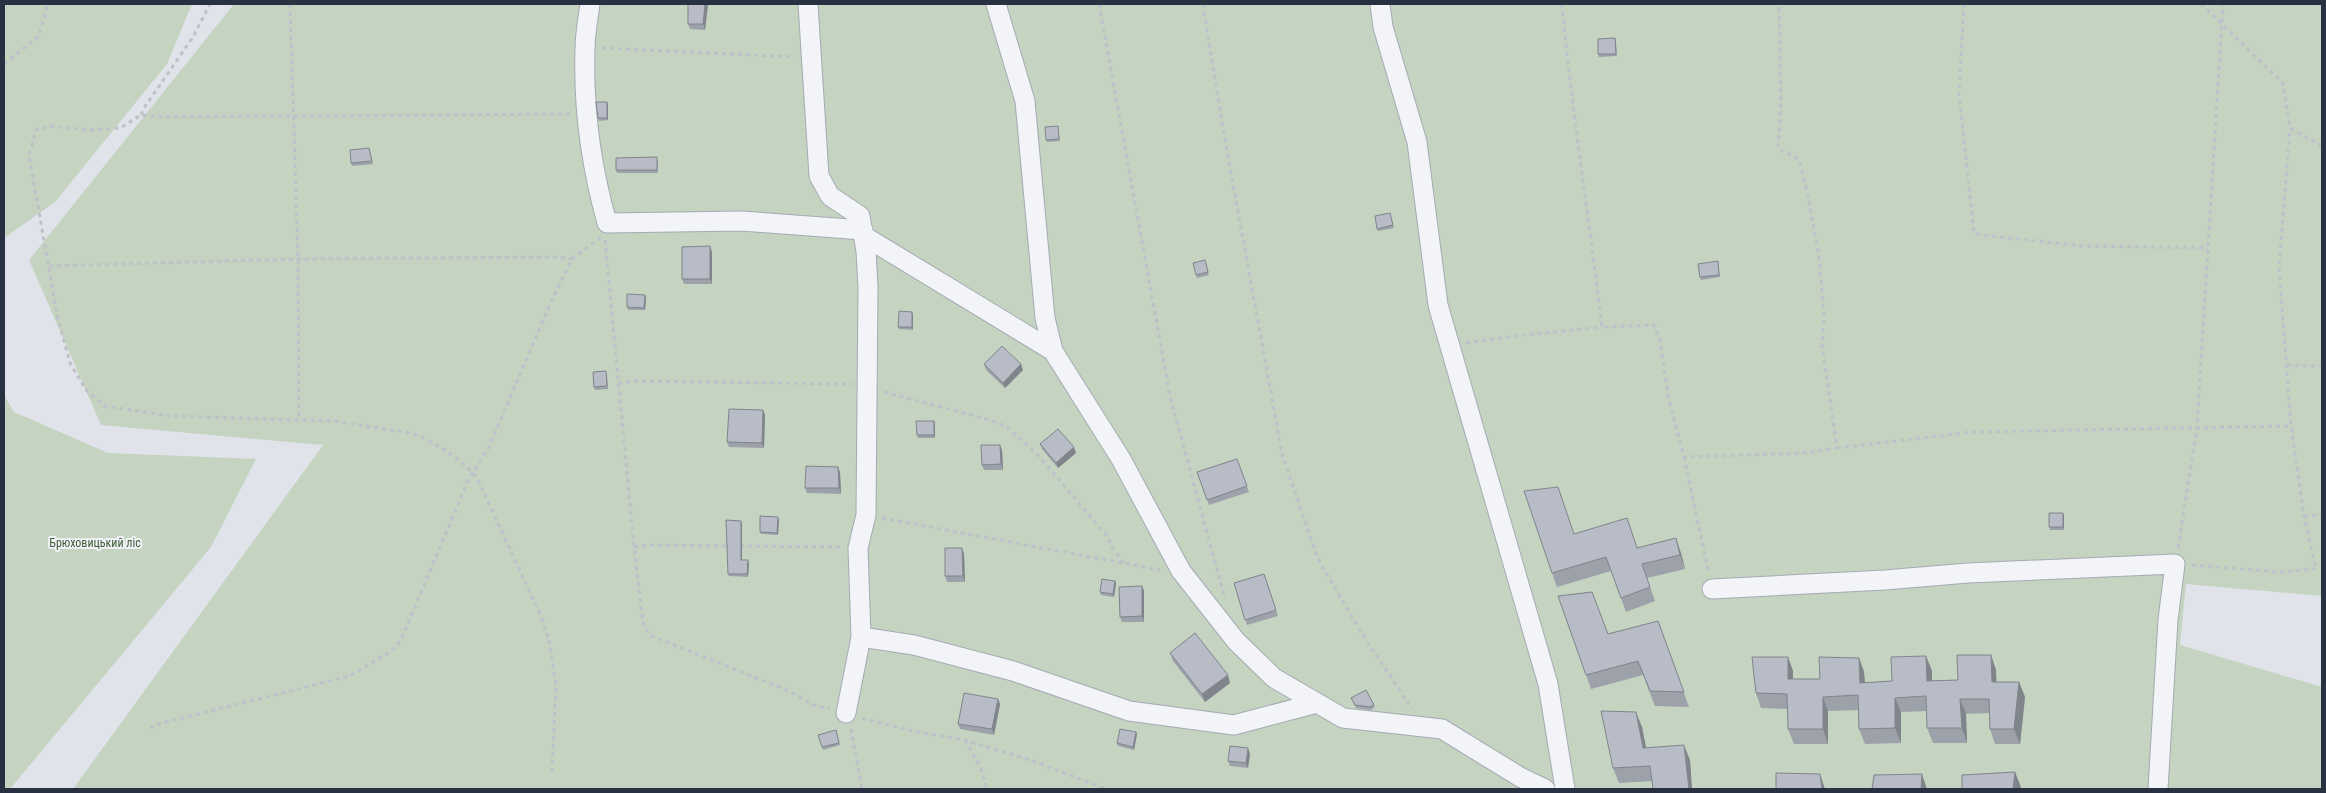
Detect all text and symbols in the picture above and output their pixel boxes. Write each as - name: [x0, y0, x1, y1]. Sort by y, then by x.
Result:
- park label: Брюховицький ліс: [49, 536, 141, 550]

